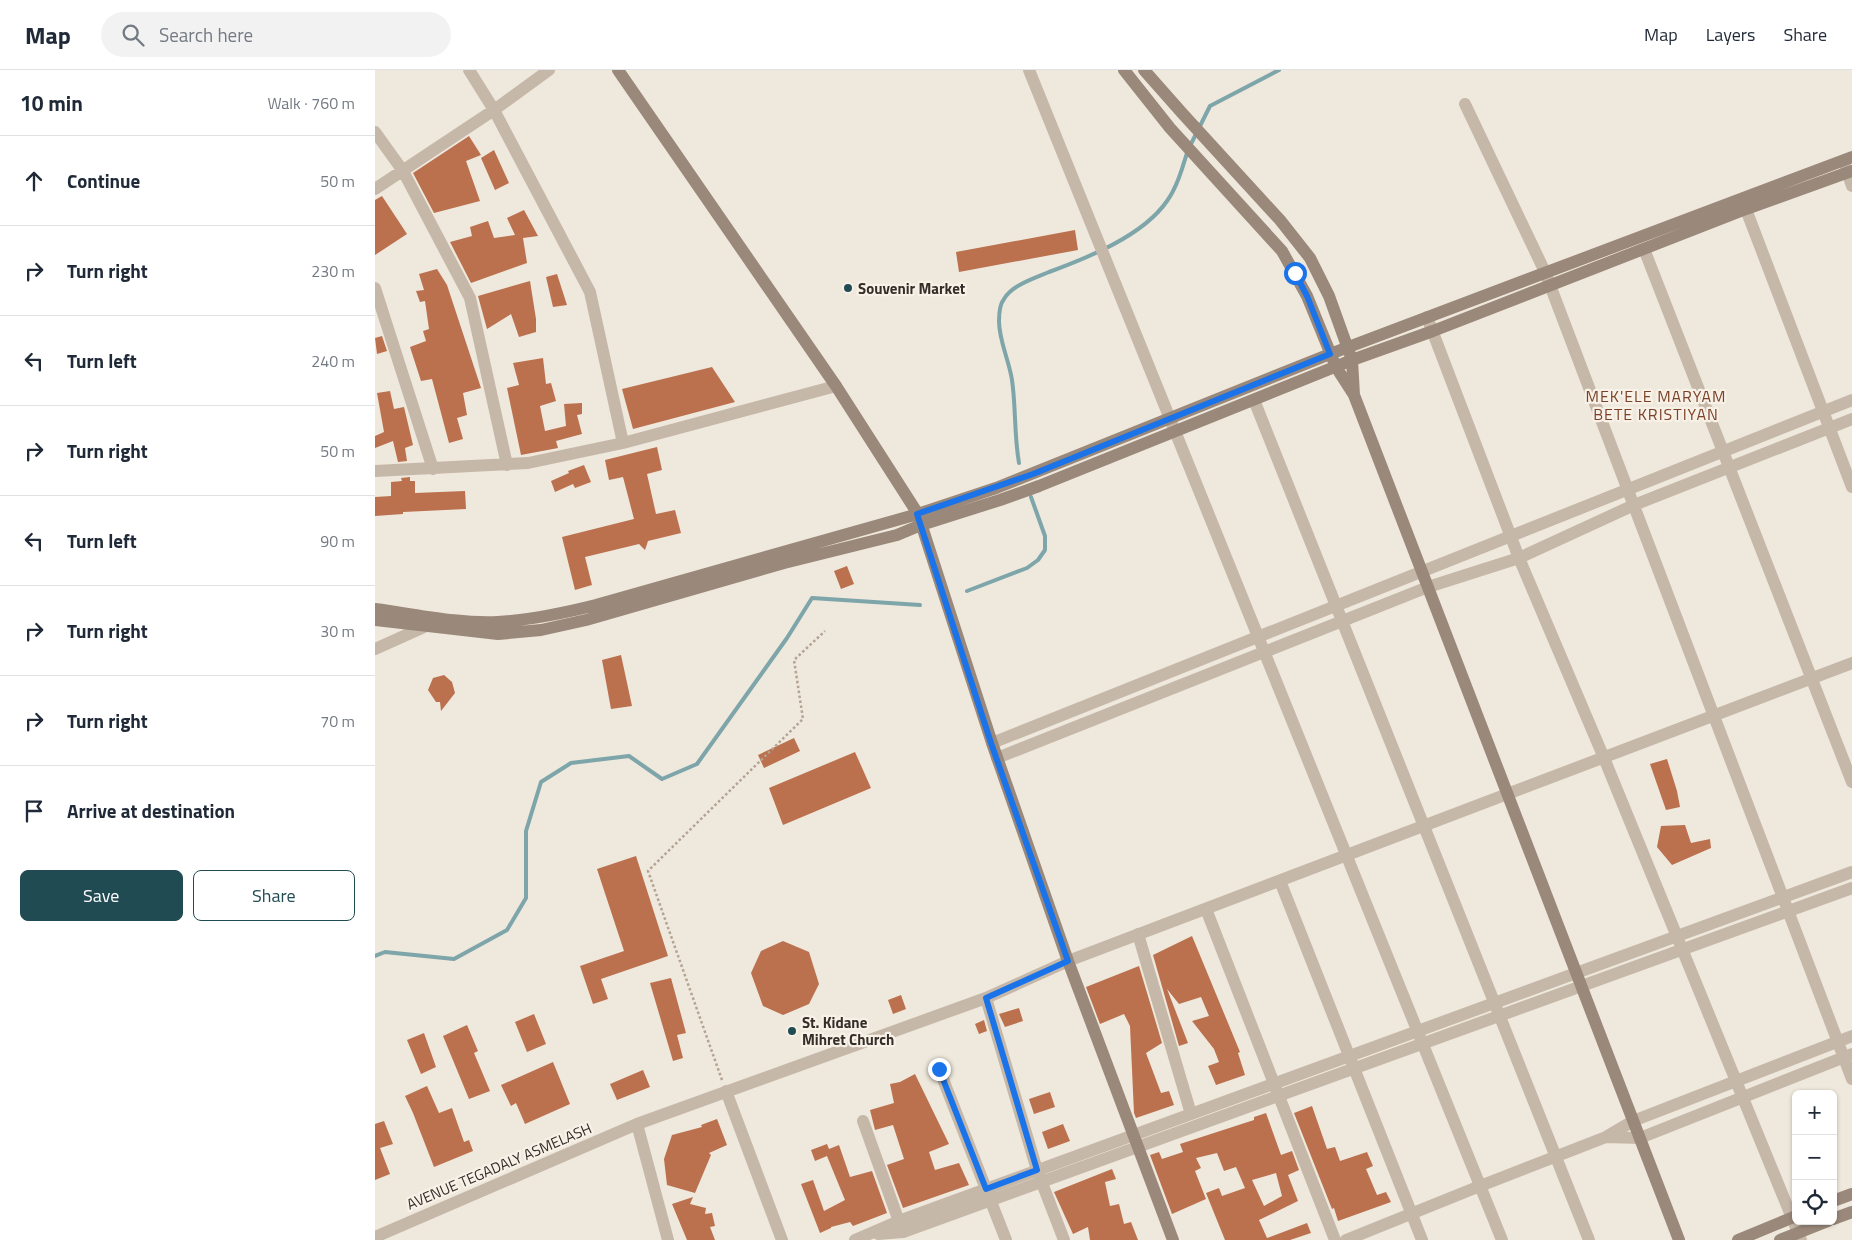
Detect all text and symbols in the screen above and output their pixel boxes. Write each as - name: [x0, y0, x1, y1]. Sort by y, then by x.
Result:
- search box: [101, 12, 451, 57]
- text: Map: [25, 17, 71, 53]
- text: Search here: [159, 20, 253, 49]
- icon: search: [119, 21, 147, 49]
- text: Map: [1644, 21, 1678, 48]
- text: Layers: [1706, 21, 1755, 48]
- text: Share: [1783, 21, 1827, 48]
- text: 10 min: [20, 87, 83, 119]
- text: Walk · 760 m: [267, 91, 355, 115]
- text: Continue: [67, 166, 140, 195]
- icon: ahead: [20, 167, 48, 195]
- text: 50 m: [320, 169, 355, 193]
- text: Turn right: [67, 256, 148, 285]
- icon: right: [20, 257, 48, 285]
- text: 230 m: [311, 259, 355, 283]
- route start: [1284, 262, 1307, 285]
- place label: Souvenir Market: [858, 277, 966, 300]
- marker: Souvenir Market: [842, 282, 854, 294]
- text: Turn left: [67, 346, 137, 375]
- icon: left: [20, 347, 48, 375]
- text: 240 m: [311, 349, 355, 373]
- district label: MEK'ELE MARYAM BETE KRISTIYAN: [1586, 384, 1726, 426]
- text: Turn right: [67, 436, 148, 465]
- icon: right: [20, 437, 48, 465]
- text: 50 m: [320, 439, 355, 463]
- text: Turn left: [67, 526, 137, 555]
- icon: left: [20, 527, 48, 555]
- text: 90 m: [320, 529, 355, 553]
- text: Turn right: [67, 616, 148, 645]
- icon: right: [20, 617, 48, 645]
- text: 30 m: [320, 619, 355, 643]
- text: Turn right: [67, 706, 148, 735]
- icon: right: [20, 707, 48, 735]
- text: 70 m: [320, 709, 355, 733]
- text: Arrive at destination: [67, 796, 235, 825]
- icon: arrive: [20, 797, 48, 825]
- button: Save: [20, 870, 183, 921]
- button: Share: [193, 870, 355, 921]
- place label: St. Kidane Mihret Church: [802, 1011, 894, 1051]
- marker: St. Kidane Mihret Church: [786, 1025, 798, 1037]
- route end: [928, 1058, 951, 1081]
- map controls: [1792, 1090, 1837, 1225]
- button: +: [1792, 1090, 1837, 1135]
- street label: AVENUE TEGADALY ASMELASH: [403, 1117, 595, 1215]
- button: −: [1792, 1135, 1837, 1180]
- button: locate: [1792, 1180, 1837, 1225]

